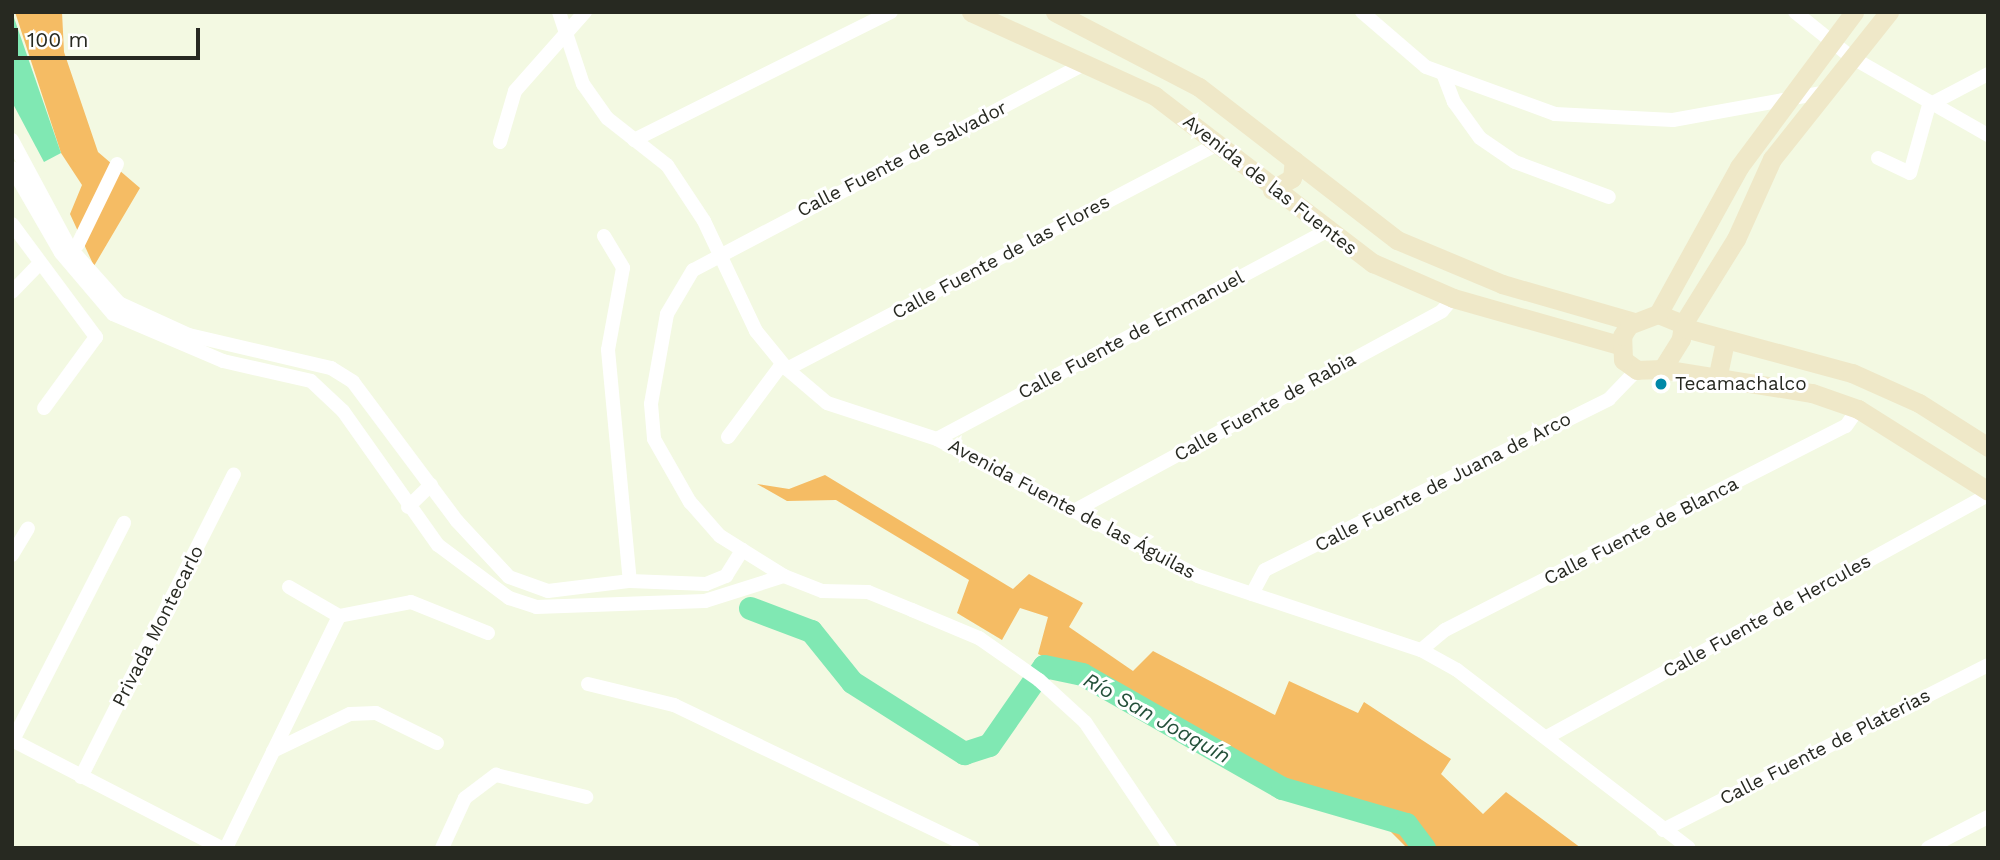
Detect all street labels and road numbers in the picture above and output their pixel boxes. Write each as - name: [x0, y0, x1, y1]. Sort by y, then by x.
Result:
- street label: Calle Fuente de Salvador: [793, 96, 1011, 222]
- street label: Avenida de las Fuentes: [1178, 110, 1362, 260]
- street label: Calle Fuente de las Flores: [888, 190, 1114, 324]
- street label: Calle Fuente de Emmanuel: [1014, 266, 1248, 404]
- street label: Calle Fuente de Rabia: [1170, 348, 1360, 466]
- street label: Calle Fuente de Juana de Arco: [1310, 407, 1576, 557]
- street label: Avenida Fuente de las Águilas: [944, 434, 1200, 584]
- street label: Calle Fuente de Blanca: [1540, 472, 1742, 590]
- street label: Privada Montecarlo: [107, 541, 209, 711]
- street label: Calle Fuente de Hercules: [1659, 549, 1875, 683]
- street label: Calle Fuente de Platerias: [1716, 684, 1934, 810]

